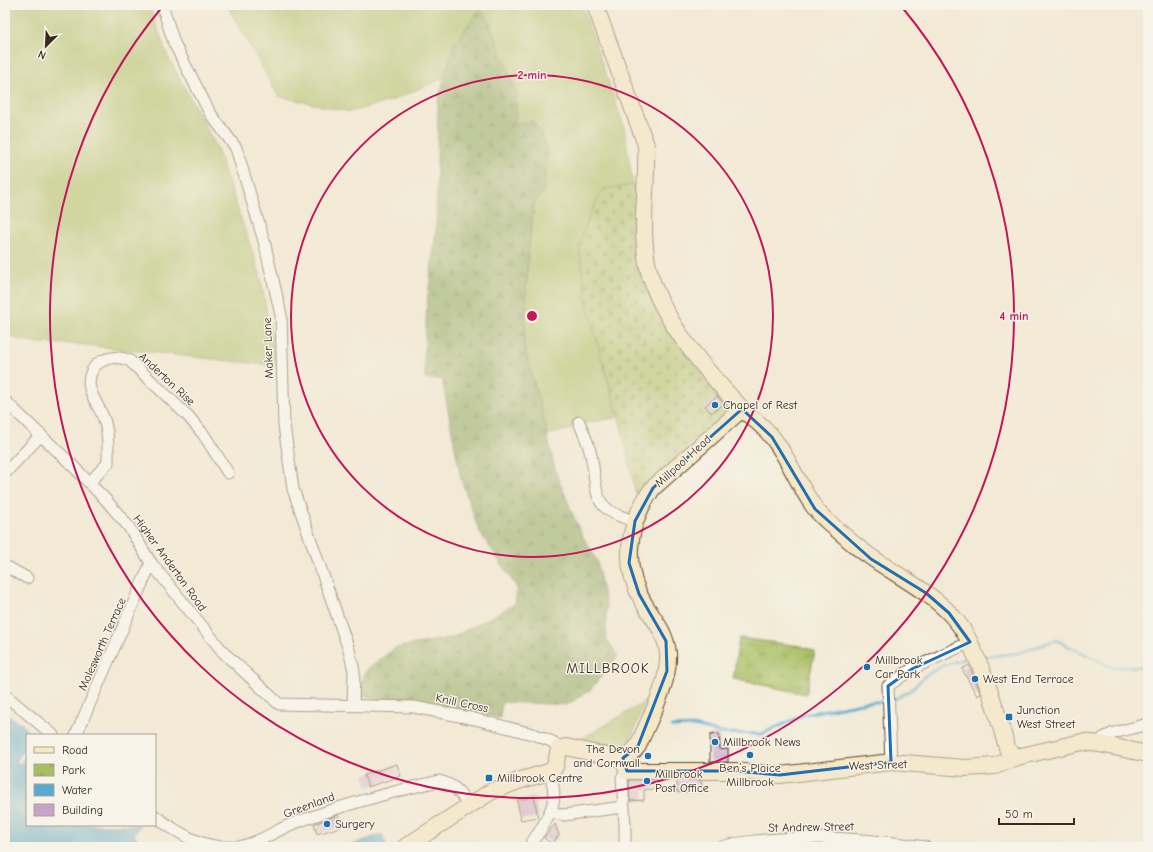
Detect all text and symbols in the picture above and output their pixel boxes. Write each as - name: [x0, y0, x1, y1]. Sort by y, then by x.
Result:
- north arrow: [26, 26, 66, 66]
- text: N: [36, 47, 48, 62]
- text: 2 min: [517, 68, 547, 82]
- centre of rings: [525, 309, 539, 323]
- text: 4 min: [1000, 309, 1028, 323]
- street label: Maker Lane: [260, 317, 276, 379]
- street label: Anderton Rise: [136, 349, 198, 409]
- place label: Chapel of Rest: [723, 398, 798, 412]
- marker: Chapel of Rest: [710, 400, 720, 410]
- street label: Millpool Head: [652, 432, 714, 490]
- street label: Higher Anderton Road: [130, 512, 210, 614]
- street label: Molesworth Terrace: [75, 595, 129, 693]
- place label: Millbrook Car Park: [875, 653, 923, 681]
- district label: MILLBROOK: [566, 660, 650, 677]
- marker: Millbrook Car Park: [862, 662, 872, 672]
- place label: West End Terrace: [983, 672, 1074, 686]
- marker: West End Terrace: [970, 674, 980, 684]
- street label: Knill Cross: [434, 691, 490, 715]
- place label: Junction West Street: [1017, 703, 1076, 731]
- marker: Junction West Street: [1004, 712, 1014, 722]
- legend: [26, 734, 156, 826]
- place label: Millbrook News: [723, 735, 801, 749]
- marker: Millbrook News: [710, 737, 720, 747]
- place label: The Devon and Cornwall: [573, 742, 640, 770]
- text: Road: [62, 743, 88, 757]
- marker: Ben’s Plaice Millbrook: [745, 750, 755, 760]
- marker: The Devon and Cornwall: [643, 751, 653, 761]
- street label: West Street: [849, 757, 908, 773]
- place label: Ben’s Plaice Millbrook: [719, 761, 781, 789]
- text: Park: [62, 763, 85, 777]
- place label: Millbrook Post Office: [655, 767, 709, 795]
- place label: Millbrook Centre: [497, 771, 583, 785]
- marker: Millbrook Centre: [484, 773, 494, 783]
- marker: Millbrook Post Office: [642, 776, 652, 786]
- text: Water: [62, 783, 92, 797]
- street label: Greenland: [281, 789, 337, 821]
- scale bar: [999, 800, 1074, 826]
- text: Building: [62, 803, 103, 817]
- text: 50 m: [1005, 807, 1033, 821]
- place label: Surgery: [335, 817, 375, 831]
- marker: Surgery: [322, 819, 332, 829]
- street label: St Andrew Street: [768, 819, 855, 835]

